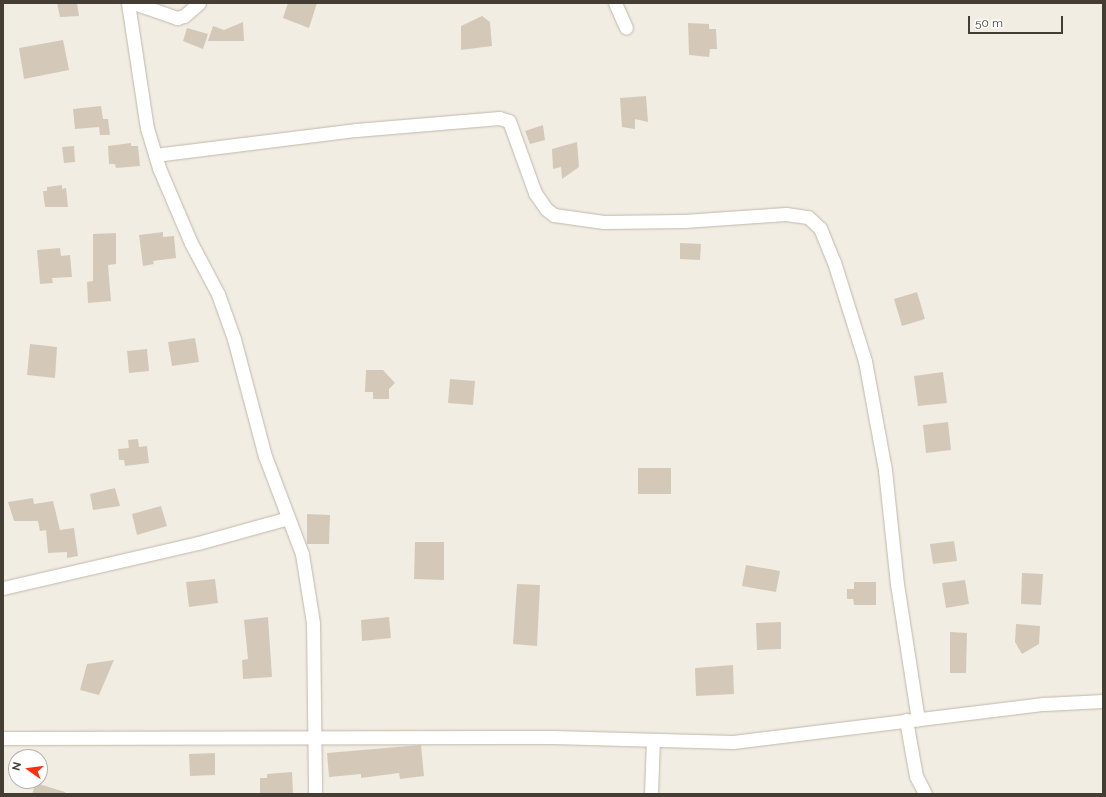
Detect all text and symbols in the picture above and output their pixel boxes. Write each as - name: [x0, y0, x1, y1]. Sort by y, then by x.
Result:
- scale bar: [970, 8, 1065, 34]
- text: 50 m: [975, 16, 1003, 30]
- north arrow: [8, 749, 48, 789]
- text: N: [10, 761, 24, 772]

